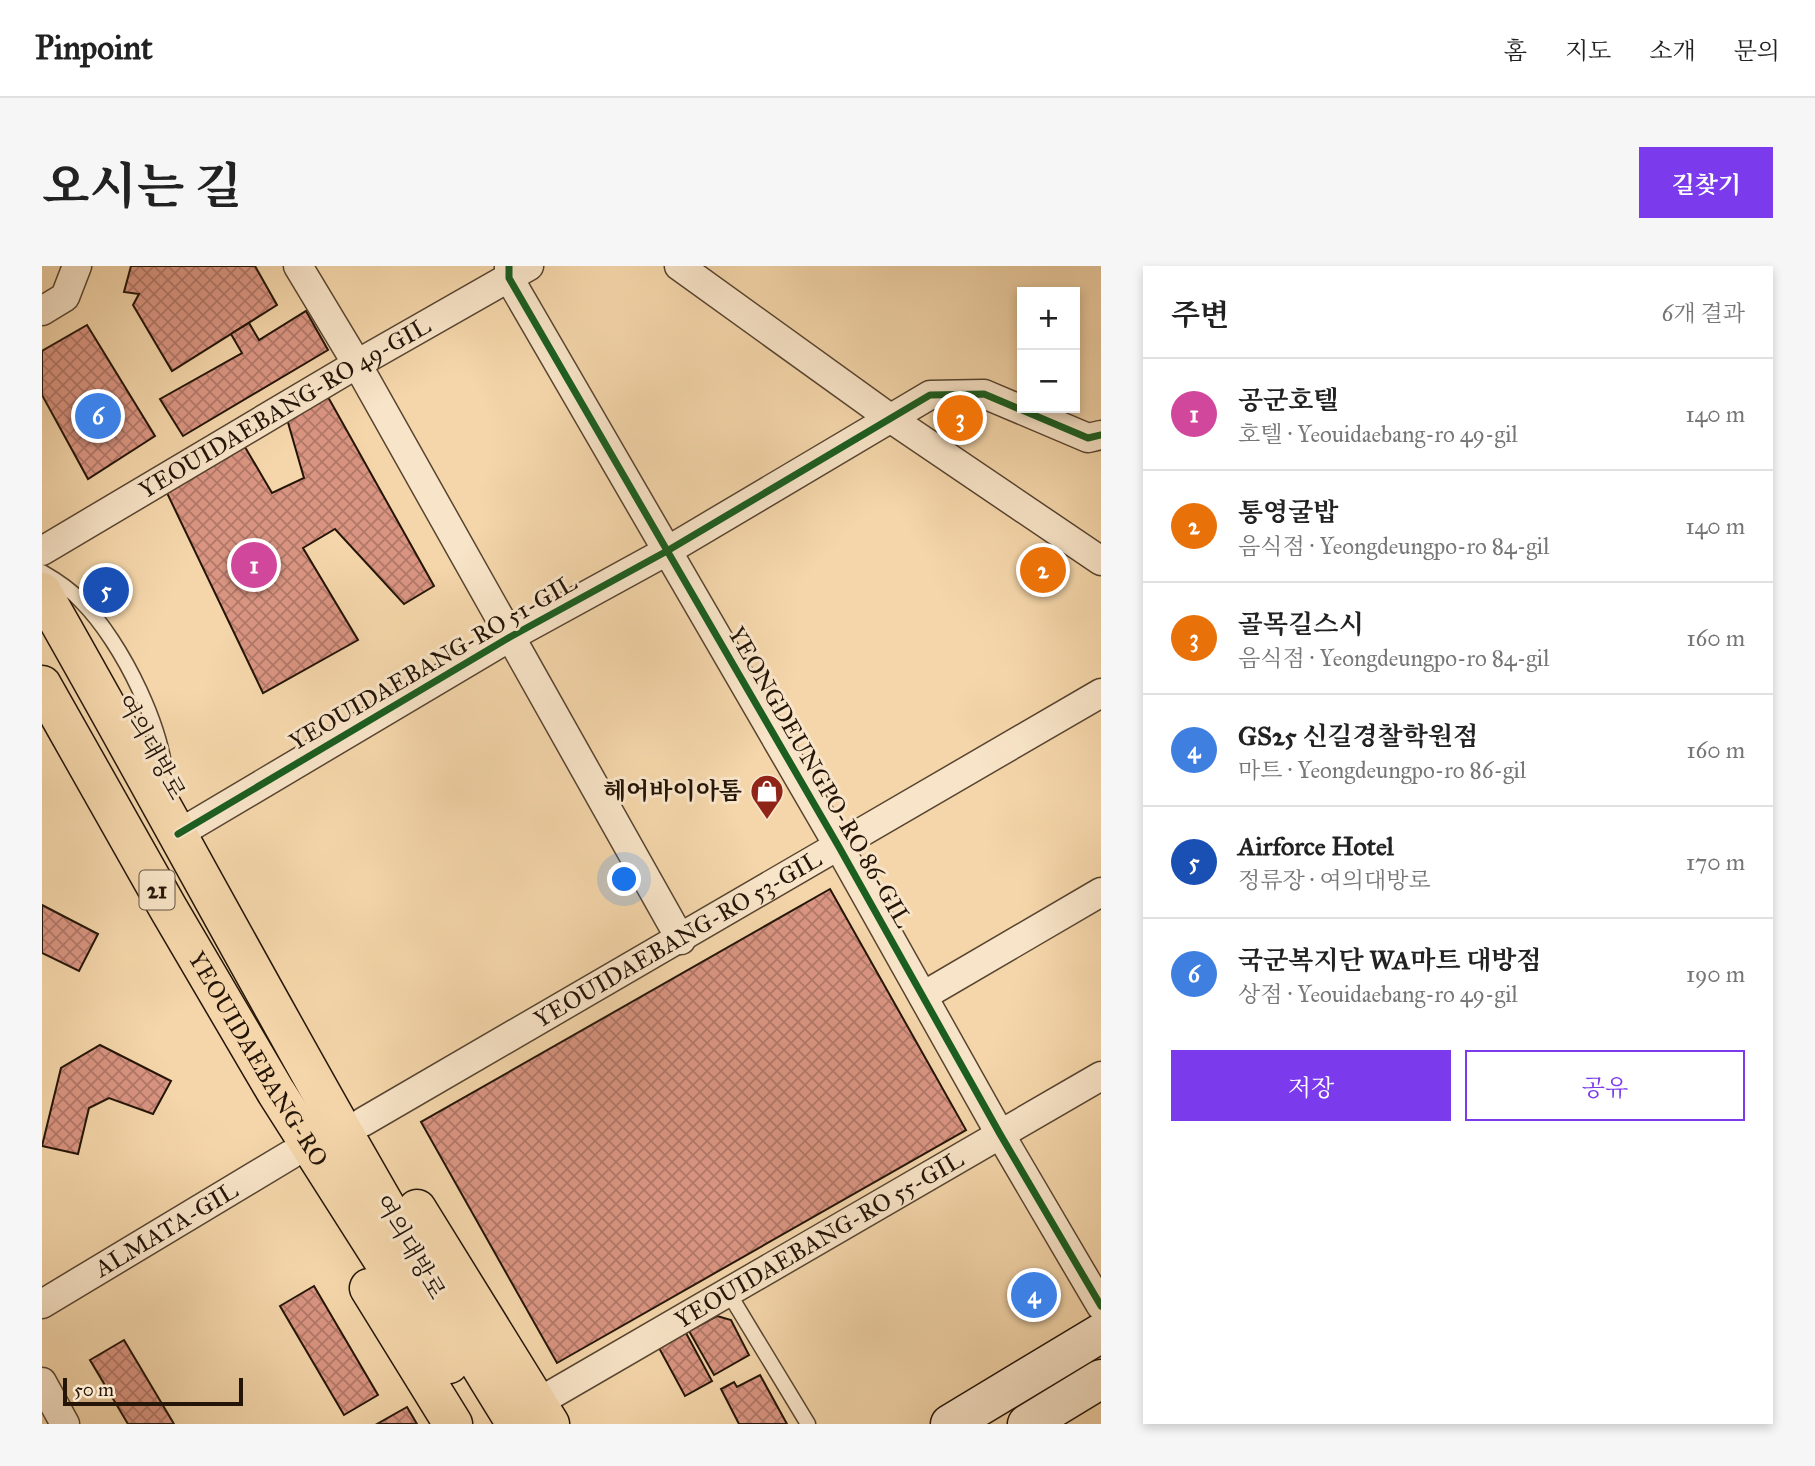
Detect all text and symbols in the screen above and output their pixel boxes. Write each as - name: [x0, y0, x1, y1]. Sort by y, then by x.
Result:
- text: Pinpoint: [35, 28, 153, 68]
- text: 홈: [1504, 36, 1527, 66]
- text: 지도: [1565, 36, 1611, 66]
- text: 소개: [1649, 36, 1696, 66]
- text: 문의: [1734, 36, 1780, 66]
- button: 길찾기: [1639, 147, 1773, 218]
- text: 오시는 길: [42, 157, 242, 216]
- map controls: [1017, 287, 1080, 413]
- button: +: [1017, 287, 1080, 350]
- text: 주변: [1171, 297, 1229, 333]
- text: 6개 결과: [1662, 299, 1745, 327]
- street label: YEOUIDAEBANG-RO 49-GIL: [134, 310, 436, 505]
- button: −: [1017, 350, 1080, 413]
- text: 공군호텔: [1238, 384, 1338, 416]
- pin: 6: [75, 390, 121, 442]
- pin: 3: [937, 392, 983, 444]
- text: 1: [1189, 400, 1199, 428]
- text: 140 m: [1685, 400, 1745, 428]
- text: 호텔 · Yeouidaebang-ro 49-gil: [1238, 420, 1518, 448]
- text: 통영굴밥: [1238, 496, 1338, 528]
- text: 2: [1188, 512, 1200, 540]
- text: 140 m: [1685, 512, 1745, 540]
- text: 음식점 · Yeongdeungpo-ro 84-gil: [1238, 532, 1549, 560]
- pin: 1: [231, 539, 277, 591]
- pin: 2: [1020, 544, 1066, 596]
- pin: 5: [83, 564, 129, 616]
- street label: YEOUIDAEBANG-RO 51-GIL: [284, 567, 582, 757]
- text: 골목길스시: [1238, 608, 1364, 640]
- street label: YEONGDEUNGPO-RO 86-GIL: [721, 621, 919, 933]
- text: 3: [1189, 624, 1199, 652]
- text: 160 m: [1687, 624, 1745, 652]
- text: 음식점 · Yeongdeungpo-ro 84-gil: [1238, 644, 1549, 672]
- street label: 여의대방로: [110, 689, 192, 805]
- text: GS25 신길경찰학원점: [1238, 720, 1478, 752]
- text: 4: [1188, 736, 1200, 764]
- text: 160 m: [1687, 736, 1745, 764]
- text: 마트 · Yeongdeungpo-ro 86-gil: [1238, 756, 1526, 784]
- shop icon: 헤어바이아톰: [748, 772, 786, 821]
- place label: 헤어바이아톰: [603, 776, 742, 806]
- text: Airforce Hotel: [1238, 830, 1394, 862]
- street label: YEOUIDAEBANG-RO 53-GIL: [529, 844, 827, 1034]
- text: 5: [1189, 848, 1199, 876]
- text: 170 m: [1686, 848, 1745, 876]
- your location: [607, 862, 641, 896]
- text: 정류장 · 여의대방로: [1238, 866, 1431, 894]
- road number: 21: [139, 870, 174, 910]
- text: 국군복지단 WA마트 대방점: [1238, 944, 1541, 976]
- street label: YEOUIDAEBANG-RO: [182, 946, 335, 1172]
- text: 6: [1188, 960, 1200, 988]
- text: 190 m: [1686, 960, 1745, 988]
- text: 상점 · Yeouidaebang-ro 49-gil: [1238, 980, 1518, 1008]
- button: 저장: [1171, 1050, 1451, 1121]
- button: 공유: [1465, 1050, 1745, 1121]
- street label: YEOUIDAEBANG-RO 55-GIL: [669, 1144, 969, 1335]
- street label: ALMATA-GIL: [88, 1175, 244, 1284]
- street label: 여의대방로: [368, 1189, 452, 1305]
- pin: 4: [1011, 1269, 1057, 1321]
- scale bar: [63, 1375, 243, 1407]
- text: 50 m: [74, 1378, 114, 1401]

